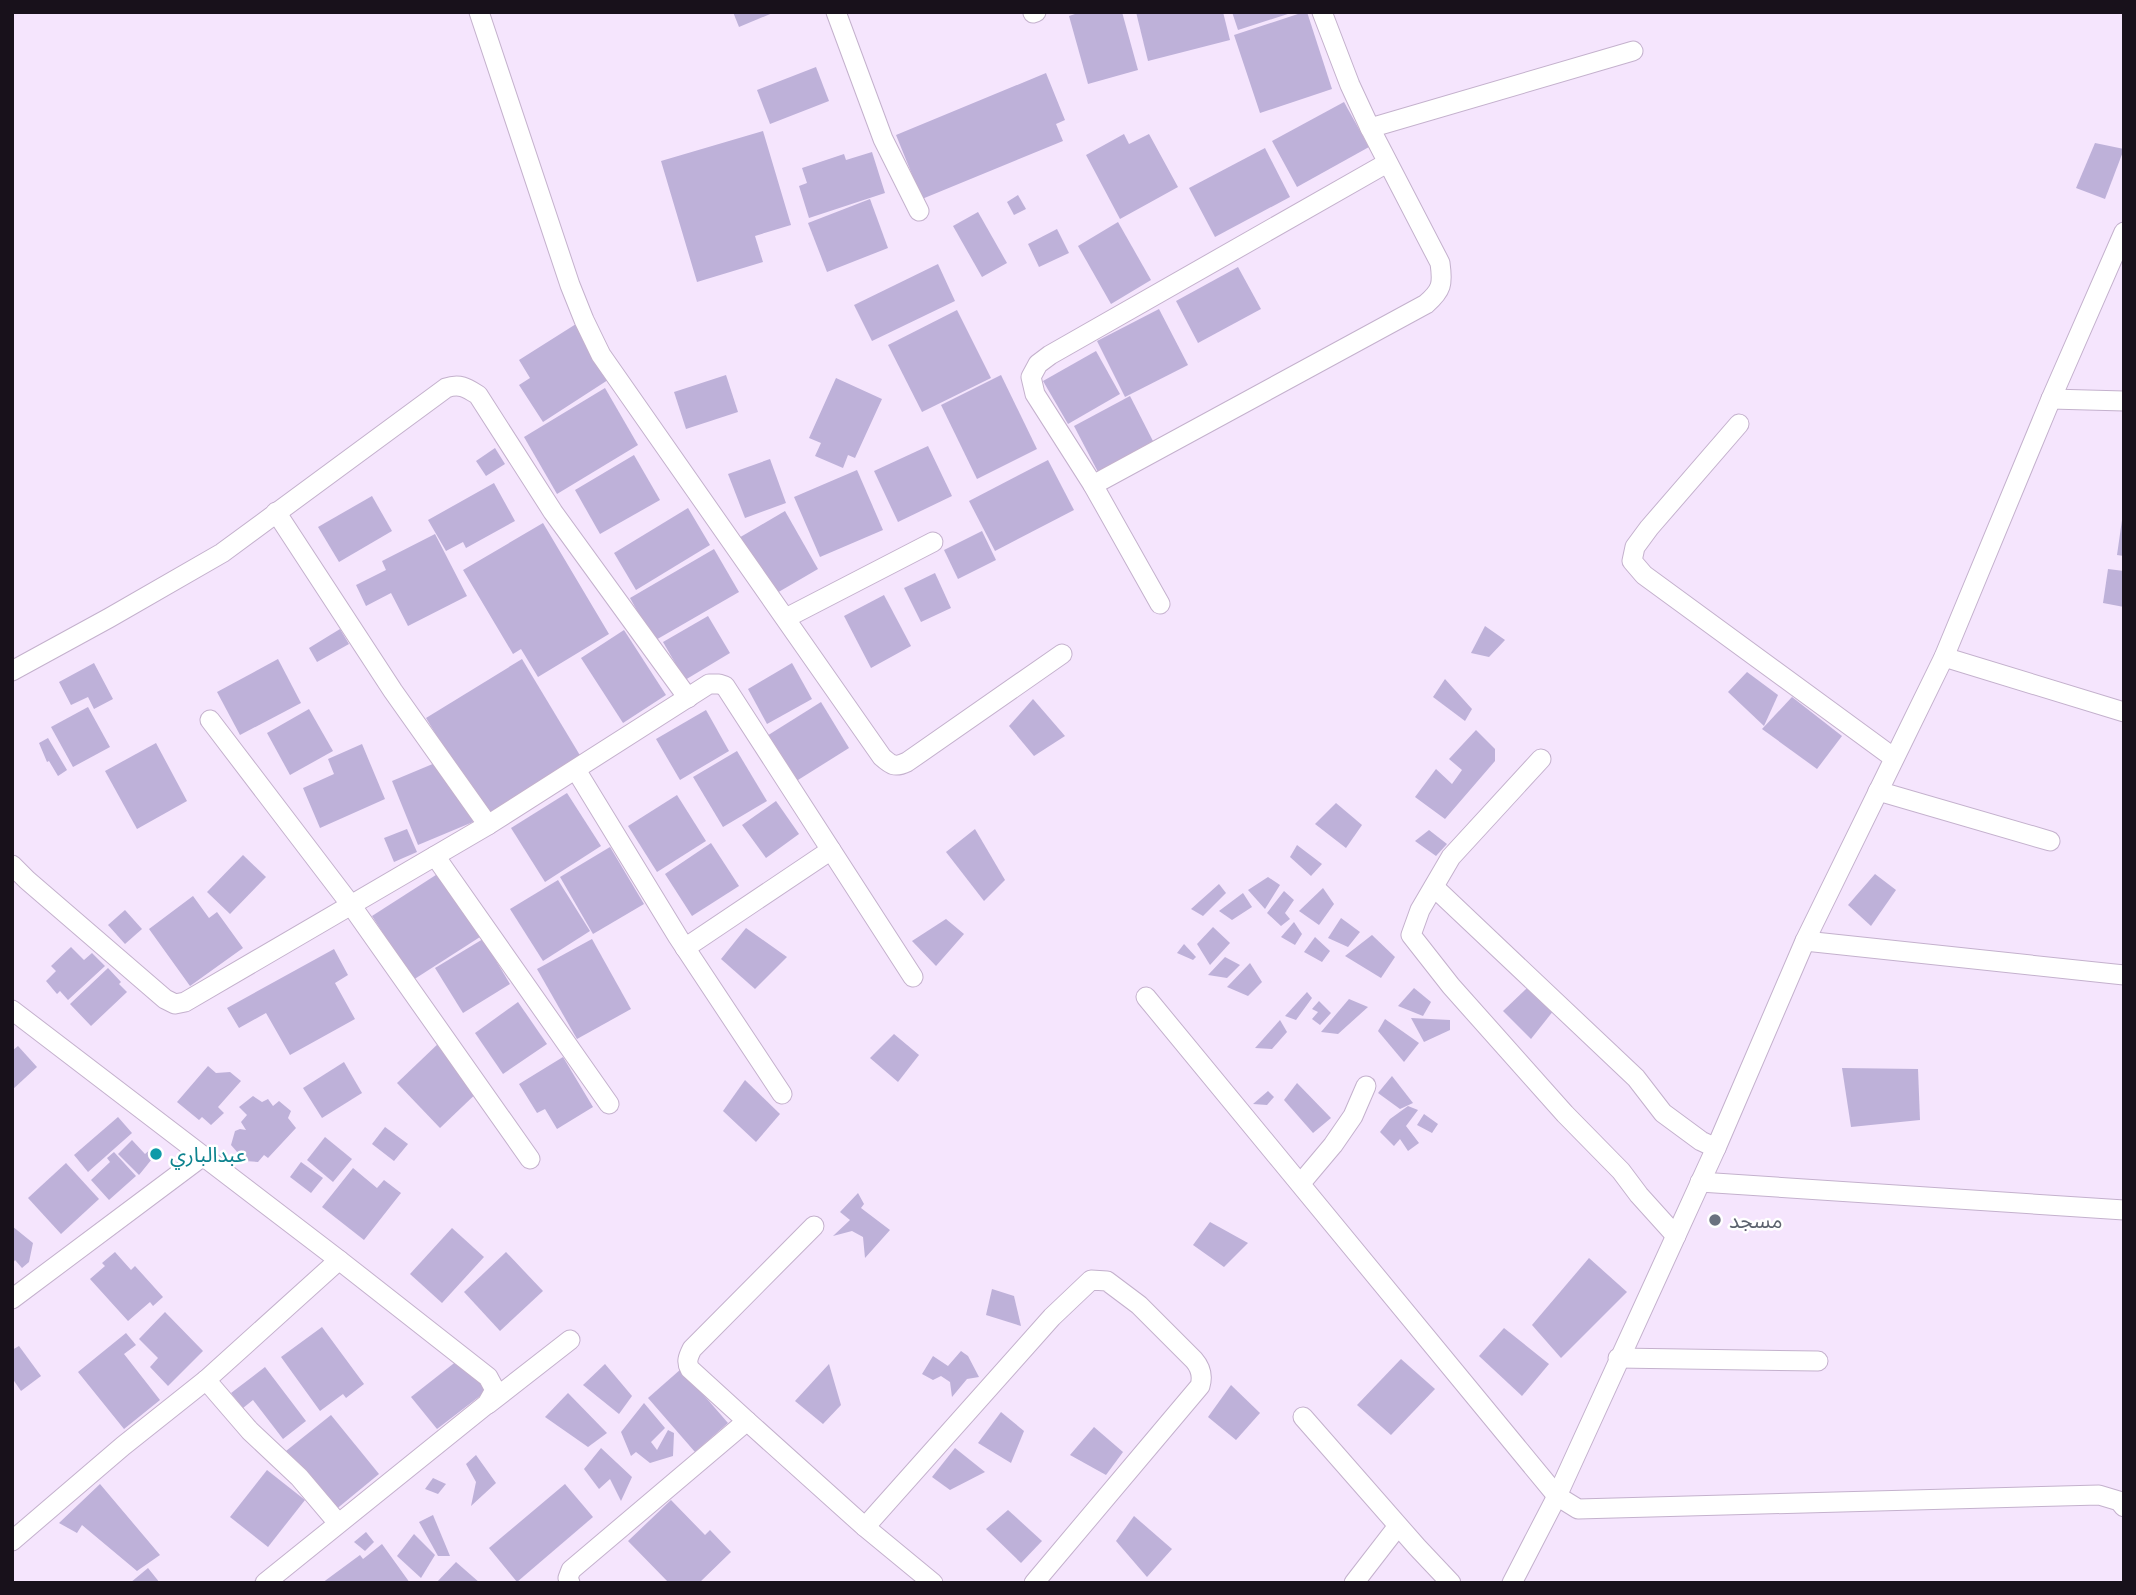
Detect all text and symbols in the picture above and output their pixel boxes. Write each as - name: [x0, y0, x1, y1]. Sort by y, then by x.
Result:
- place label: عبدالباري: [170, 1141, 246, 1170]
- marker: عبدالباري: [148, 1146, 164, 1162]
- place label: مسجد: [1729, 1207, 1782, 1234]
- marker: مسجد: [1707, 1212, 1723, 1228]

